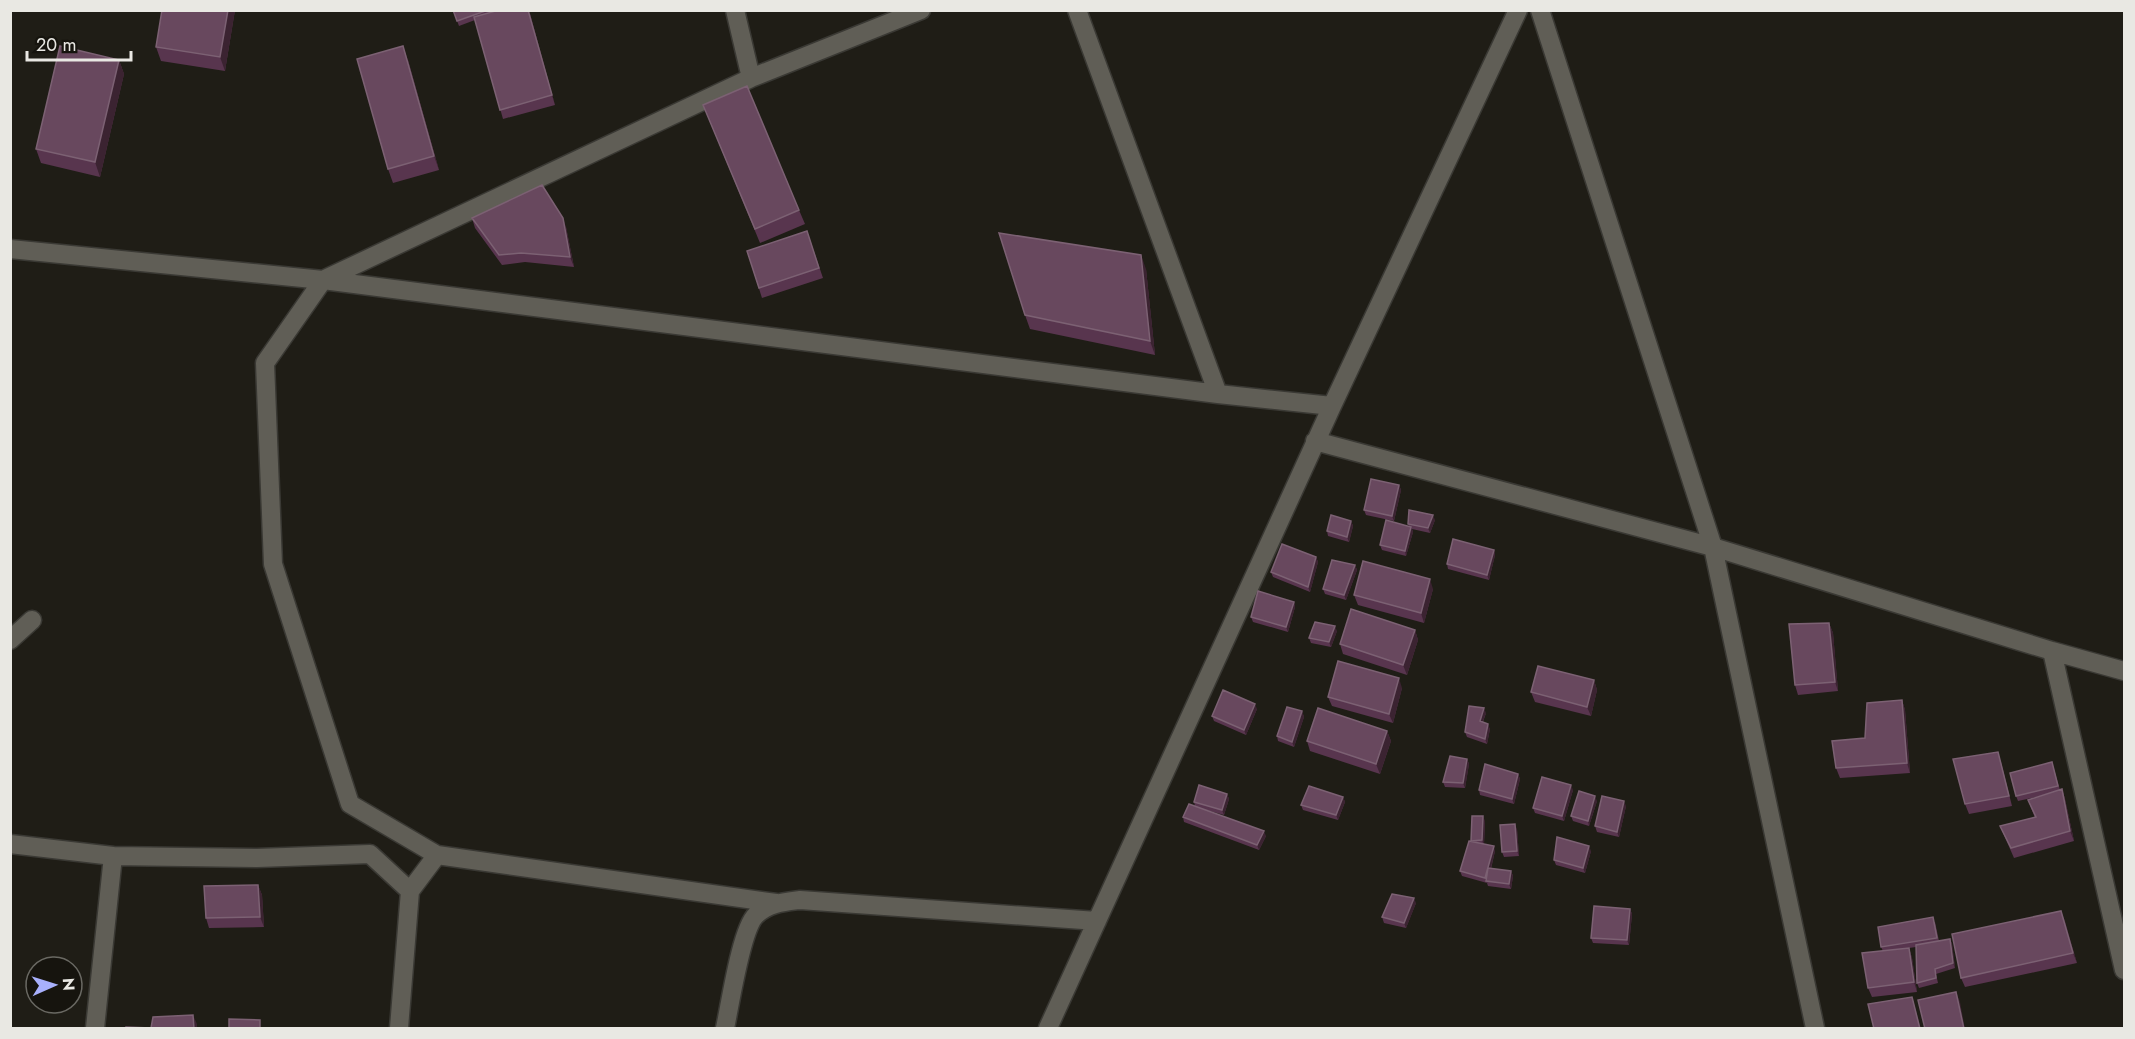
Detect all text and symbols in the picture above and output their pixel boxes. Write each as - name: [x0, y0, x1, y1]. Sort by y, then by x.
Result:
- scale bar: [27, 24, 130, 62]
- text: 20 m: [36, 32, 76, 58]
- north arrow: [24, 955, 84, 1015]
- text: N: [57, 977, 80, 991]

